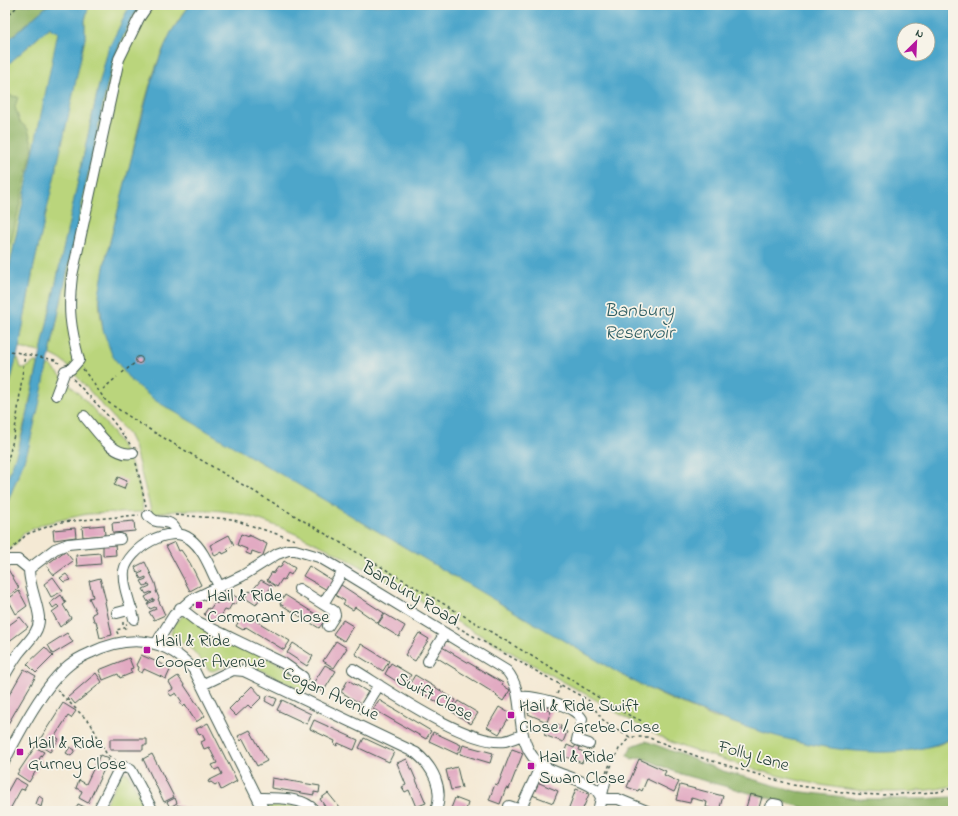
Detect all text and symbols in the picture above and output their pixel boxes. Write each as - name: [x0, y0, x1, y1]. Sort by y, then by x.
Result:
- north arrow: [896, 22, 936, 62]
- text: N: [913, 25, 926, 43]
- water label: Banbury Reservoir: [604, 298, 676, 347]
- street label: Banbury Road: [355, 555, 464, 634]
- place label: Hail & Ride Cormorant Close: [207, 584, 330, 631]
- marker: Hail & Ride Cormorant Close: [194, 600, 204, 610]
- place label: Hail & Ride Cooper Avenue: [155, 629, 266, 676]
- marker: Hail & Ride Cooper Avenue: [142, 645, 152, 655]
- street label: Cogan Avenue: [277, 661, 384, 730]
- street label: Swift Close: [391, 667, 478, 729]
- place label: Hail & Ride Swift Close / Grebe Close: [519, 694, 660, 741]
- marker: Hail & Ride Swift Close / Grebe Close: [506, 710, 516, 720]
- place label: Hail & Ride Gurney Close: [28, 731, 127, 778]
- street label: Folly Lane: [714, 734, 793, 780]
- place label: Hail & Ride Swan Close: [539, 745, 626, 792]
- marker: Hail & Ride Gurney Close: [15, 747, 25, 757]
- marker: Hail & Ride Swan Close: [526, 761, 536, 771]

